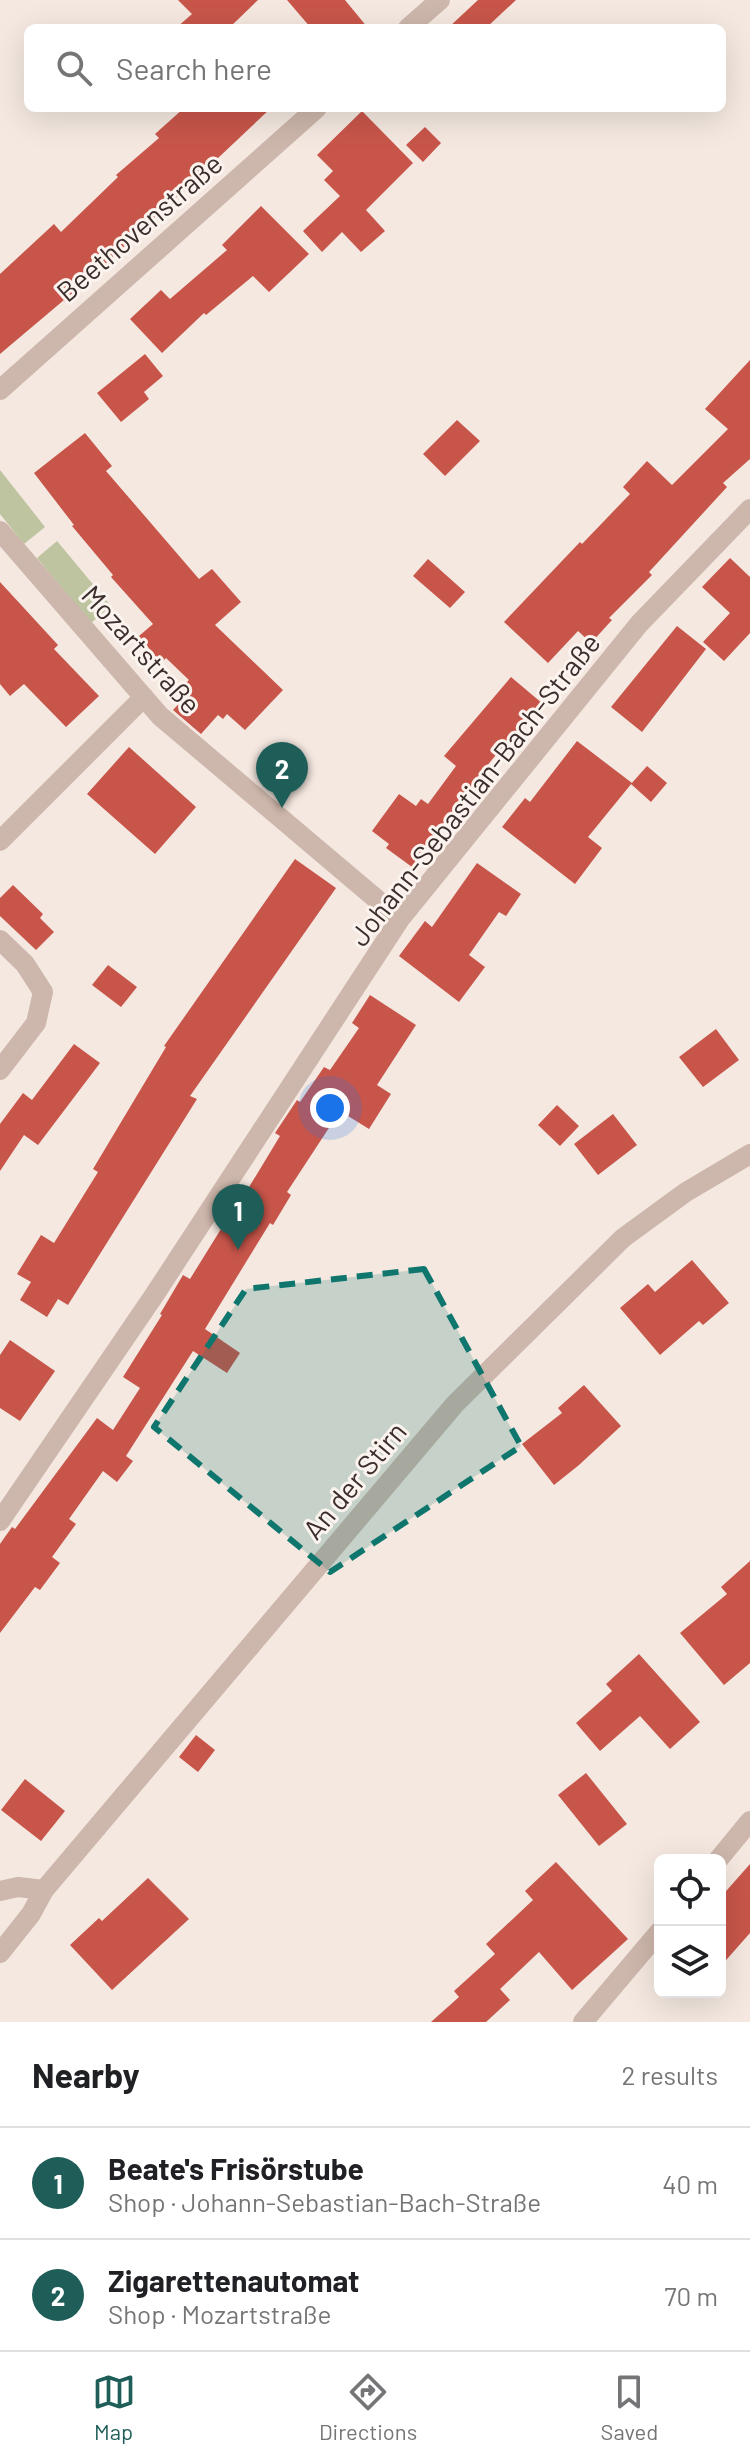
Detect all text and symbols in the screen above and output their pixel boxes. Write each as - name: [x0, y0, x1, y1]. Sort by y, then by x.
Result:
- search box: [24, 24, 726, 112]
- icon: search: [52, 46, 96, 90]
- text: Search here: [116, 50, 272, 86]
- street label: Beethovenstraße: [49, 146, 229, 308]
- street label: Mozartstraße: [75, 578, 209, 720]
- street label: Johann-Sebastian-Bach-Straße: [341, 626, 607, 952]
- pin: 2: [256, 742, 308, 808]
- your location: [310, 1088, 350, 1128]
- pin: 1: [212, 1184, 264, 1250]
- street label: An der Stirn: [295, 1414, 413, 1546]
- map controls: [654, 1854, 726, 1998]
- button: locate: [654, 1854, 726, 1926]
- button: layers: [654, 1926, 726, 1998]
- text: Nearby: [32, 2054, 140, 2095]
- text: 2 results: [622, 2059, 718, 2090]
- text: Beate's Frisörstube: [108, 2150, 364, 2186]
- text: 1: [53, 2168, 63, 2199]
- text: 40 m: [662, 2168, 718, 2199]
- text: Shop · Johann-Sebastian-Bach-Straße: [108, 2186, 541, 2217]
- text: Zigarettenautomat: [108, 2262, 359, 2298]
- text: 2: [51, 2280, 65, 2311]
- text: 70 m: [664, 2280, 718, 2311]
- text: Shop · Mozartstraße: [108, 2298, 331, 2329]
- tab: Map: [92, 2370, 136, 2444]
- tab: Directions: [319, 2370, 417, 2444]
- tab: Saved: [601, 2370, 658, 2444]

